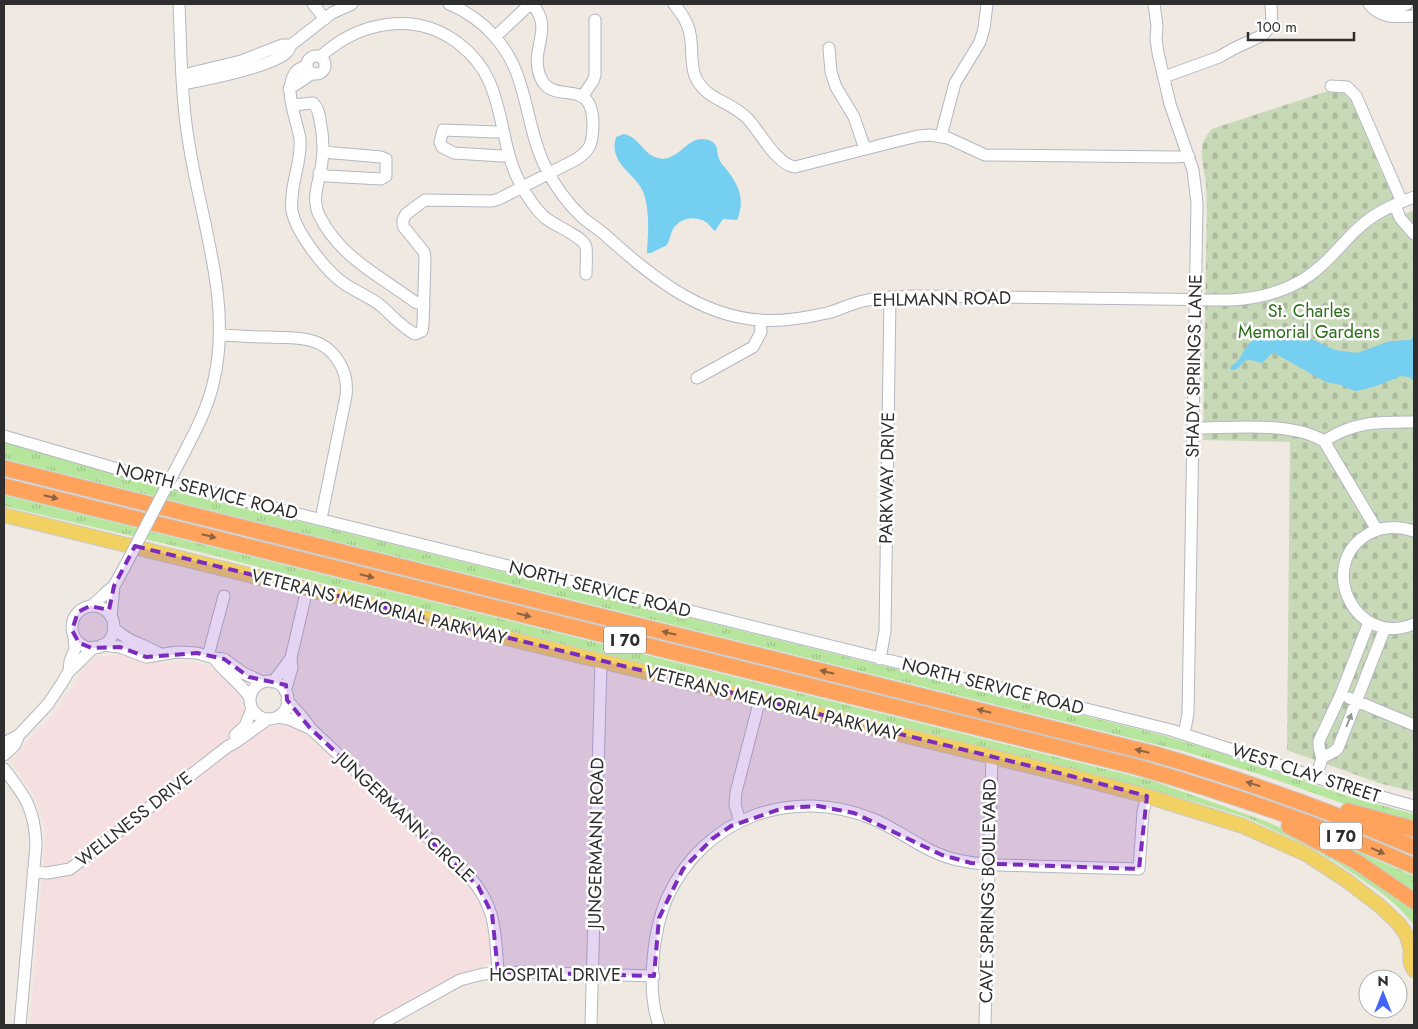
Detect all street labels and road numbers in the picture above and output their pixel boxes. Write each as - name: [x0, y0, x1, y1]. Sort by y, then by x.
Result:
- street label: SHADY SPRINGS LANE: [1179, 274, 1209, 458]
- street label: EHLMANN ROAD: [873, 285, 1011, 313]
- street label: PARKWAY DRIVE: [873, 412, 901, 544]
- street label: NORTH SERVICE ROAD: [113, 456, 301, 526]
- street label: NORTH SERVICE ROAD: [506, 554, 694, 624]
- street label: VETERANS MEMORIAL PARKWAY: [249, 563, 510, 652]
- road number: I 70: [604, 626, 646, 654]
- street label: NORTH SERVICE ROAD: [899, 651, 1087, 721]
- street label: VETERANS MEMORIAL PARKWAY: [643, 659, 904, 748]
- street label: WEST CLAY STREET: [1228, 737, 1384, 809]
- street label: JUNGERMANN CIRCLE: [329, 745, 480, 888]
- street label: JUNGERMANN ROAD: [581, 757, 610, 931]
- street label: WELLNESS DRIVE: [70, 765, 198, 873]
- street label: CAVE SPRINGS BOULEVARD: [973, 779, 1003, 1003]
- road number: I 70: [1320, 822, 1362, 849]
- street label: HOSPITAL DRIVE: [489, 962, 621, 988]

